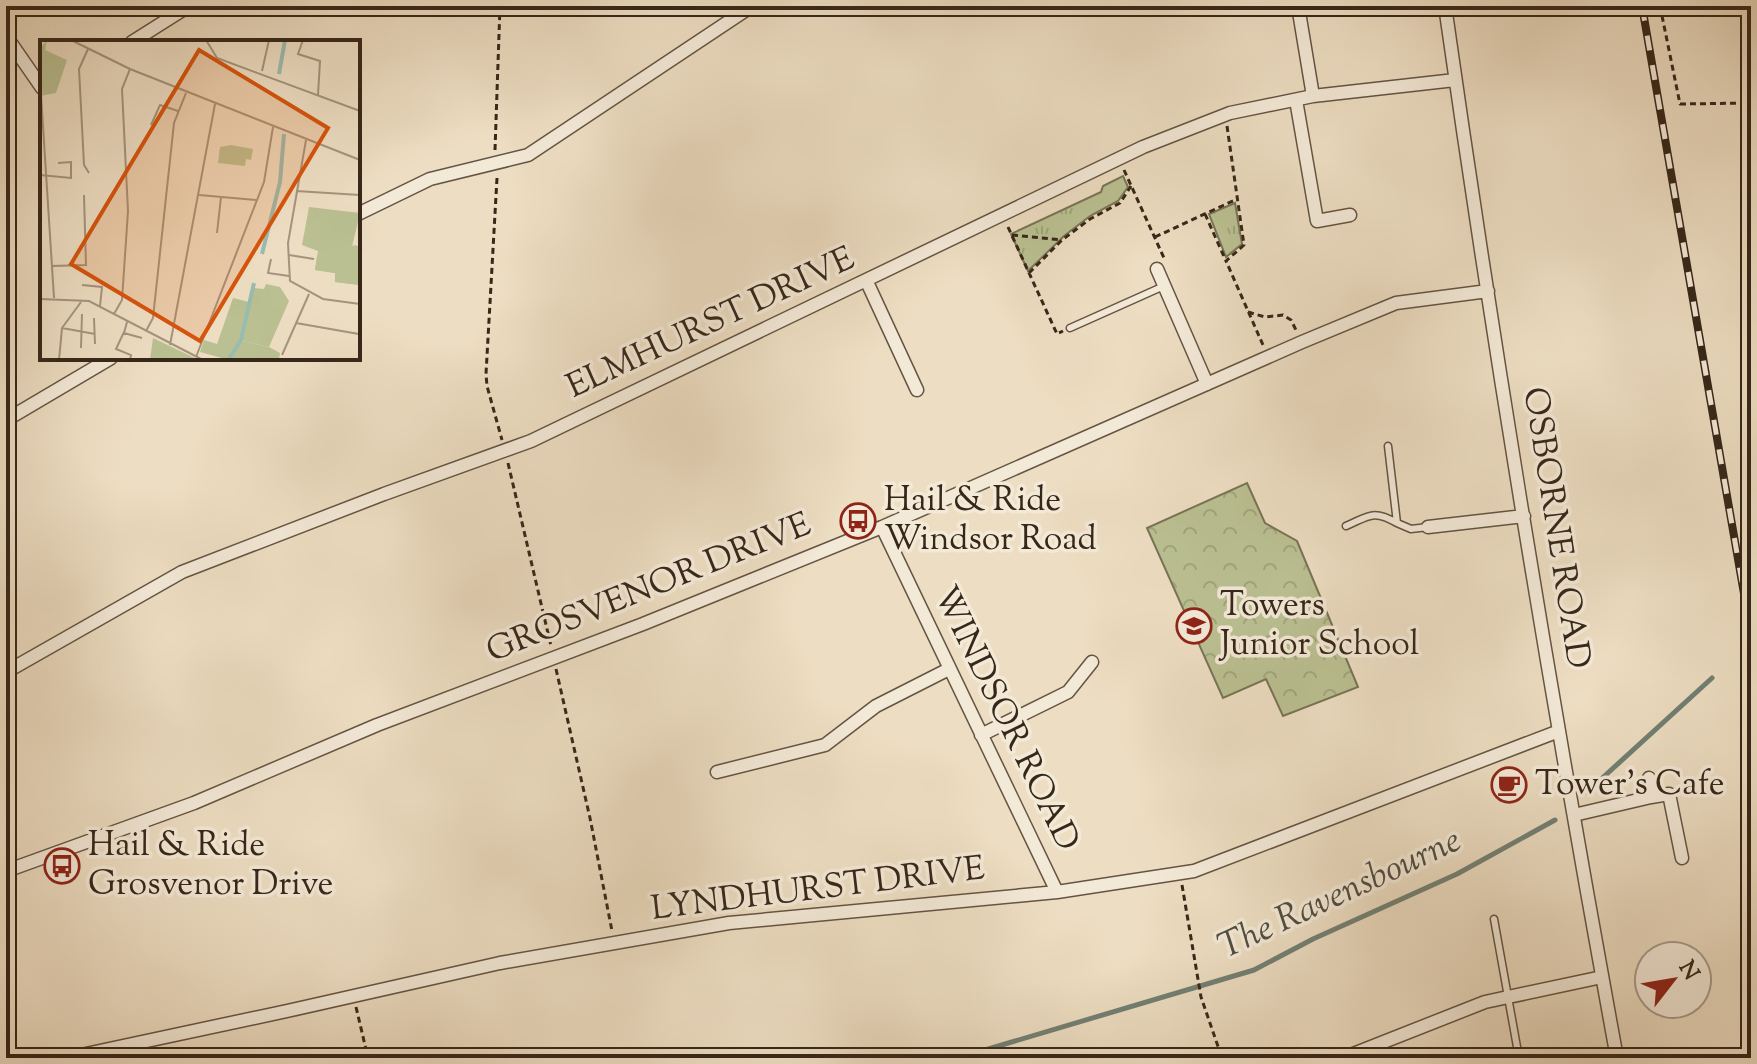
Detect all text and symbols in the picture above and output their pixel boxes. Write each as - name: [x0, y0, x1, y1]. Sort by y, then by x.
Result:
- inset map: [40, 40, 360, 360]
- street label: ELMHURST DRIVE: [559, 236, 863, 412]
- street label: OSBORNE ROAD: [1509, 384, 1601, 672]
- place label: Hail & Ride Windsor Road: [884, 477, 1097, 565]
- street label: GROSVENOR DRIVE: [479, 501, 819, 677]
- bus stop icon: Hail & Ride Windsor Road: [839, 502, 877, 540]
- street label: WINDSOR ROAD: [920, 578, 1090, 860]
- place label: Towers Junior School: [1218, 582, 1419, 670]
- school or university icon: Towers Junior School: [1175, 607, 1213, 645]
- place label: Tower's Cafe: [1535, 761, 1725, 810]
- cafe icon: Tower's Cafe: [1490, 766, 1528, 804]
- water label: The Ravensbourne: [1210, 816, 1470, 974]
- place label: Hail & Ride Grosvenor Drive: [88, 822, 333, 910]
- street label: LYNDHURST DRIVE: [649, 845, 987, 935]
- bus stop icon: Hail & Ride Grosvenor Drive: [43, 847, 81, 885]
- north arrow: [1633, 940, 1713, 1020]
- text: N: [1669, 955, 1706, 987]

